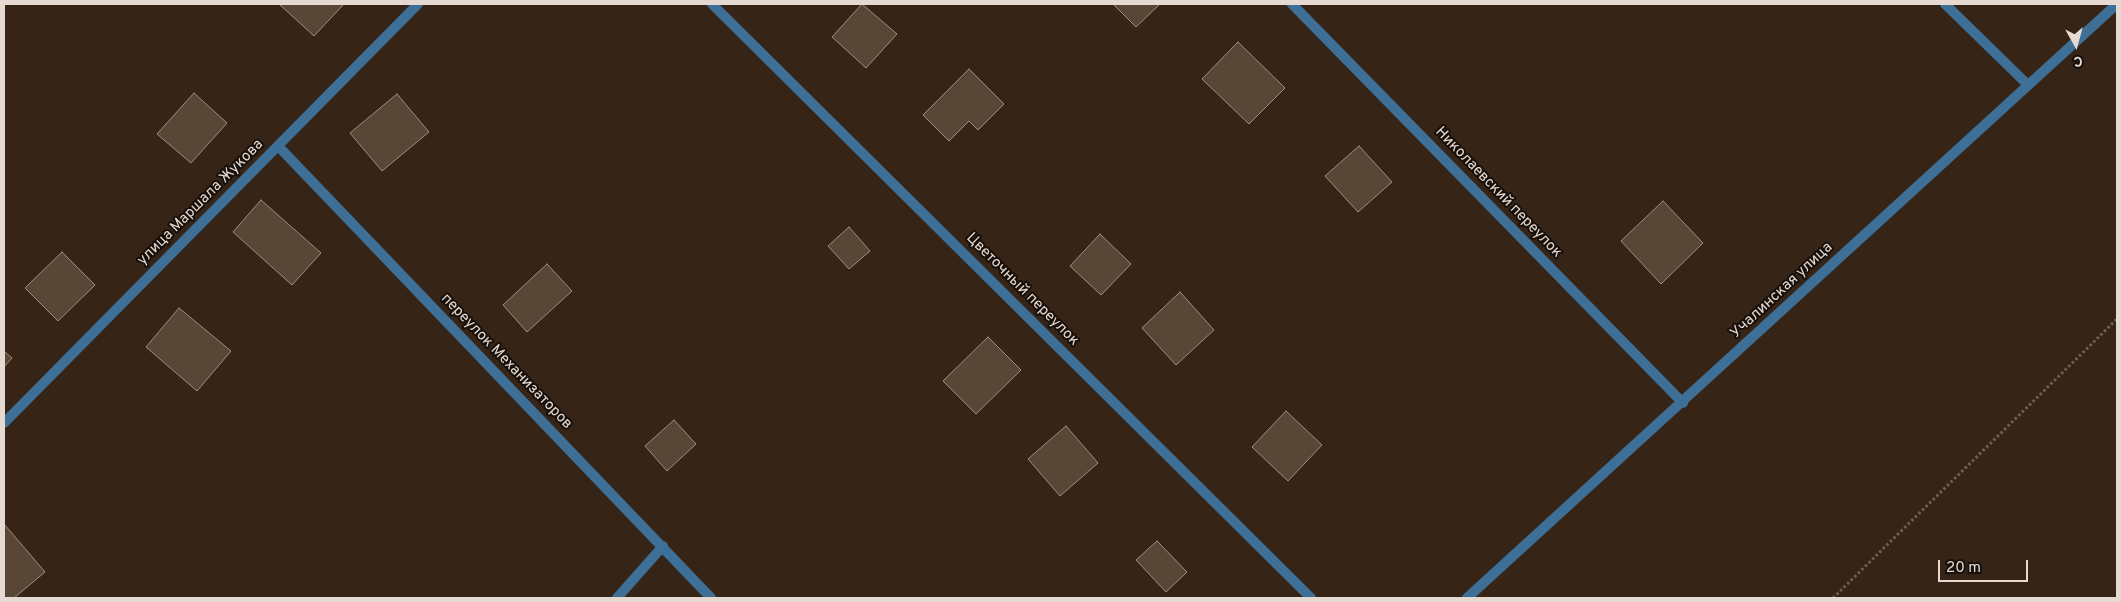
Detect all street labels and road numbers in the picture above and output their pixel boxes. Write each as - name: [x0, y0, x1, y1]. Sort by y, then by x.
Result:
- street label: Николаевский переулок: [1431, 124, 1565, 262]
- street label: улица Маршала Жукова: [134, 136, 268, 270]
- street label: Цветочный переулок: [962, 230, 1082, 350]
- street label: Учалинская улица: [1727, 239, 1837, 343]
- street label: переулок Механизаторов: [436, 290, 576, 434]

